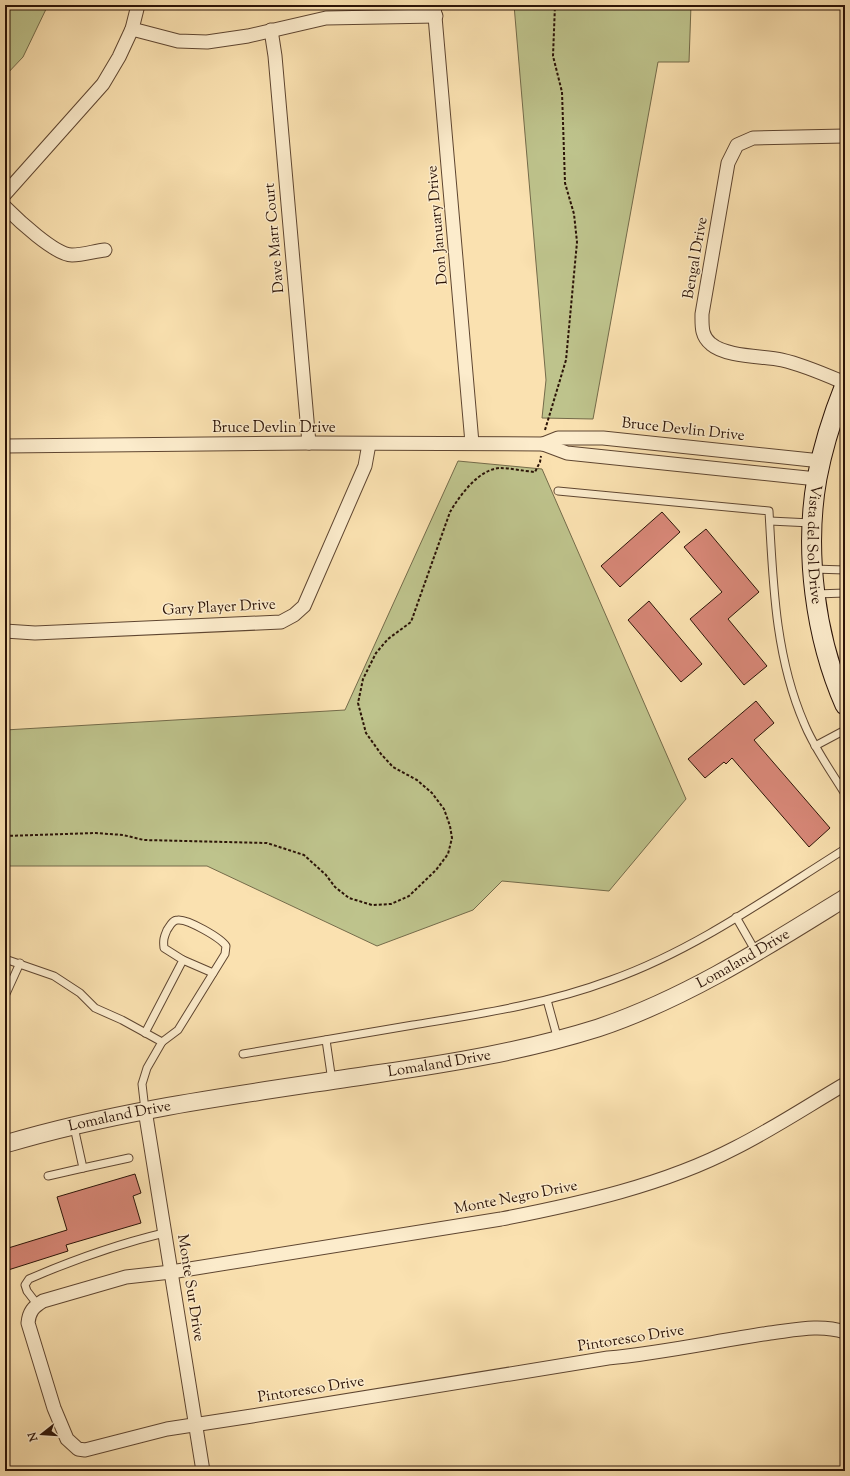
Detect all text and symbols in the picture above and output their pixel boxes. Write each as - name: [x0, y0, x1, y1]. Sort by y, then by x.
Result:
- street label: Don January Drive: [422, 164, 454, 286]
- street label: Dave Marr Court: [260, 182, 290, 294]
- street label: Bengal Drive: [678, 215, 714, 301]
- street label: Bruce Devlin Drive: [620, 413, 746, 447]
- street label: Bruce Devlin Drive: [212, 418, 336, 439]
- street label: Vista del Sol Drive: [801, 483, 827, 606]
- street label: Gary Player Drive: [162, 595, 276, 621]
- street label: Lomaland Drive: [693, 924, 794, 994]
- street label: Lomaland Drive: [386, 1045, 493, 1083]
- street label: Lomaland Drive: [66, 1096, 173, 1137]
- street label: Monte Negro Drive: [453, 1176, 579, 1220]
- street label: Monte Sur Drive: [171, 1233, 209, 1343]
- street label: Pintoresco Drive: [576, 1320, 686, 1358]
- street label: Pintoresco Drive: [256, 1371, 366, 1409]
- north arrow: [22, 1414, 62, 1454]
- text: N: [24, 1430, 43, 1444]

